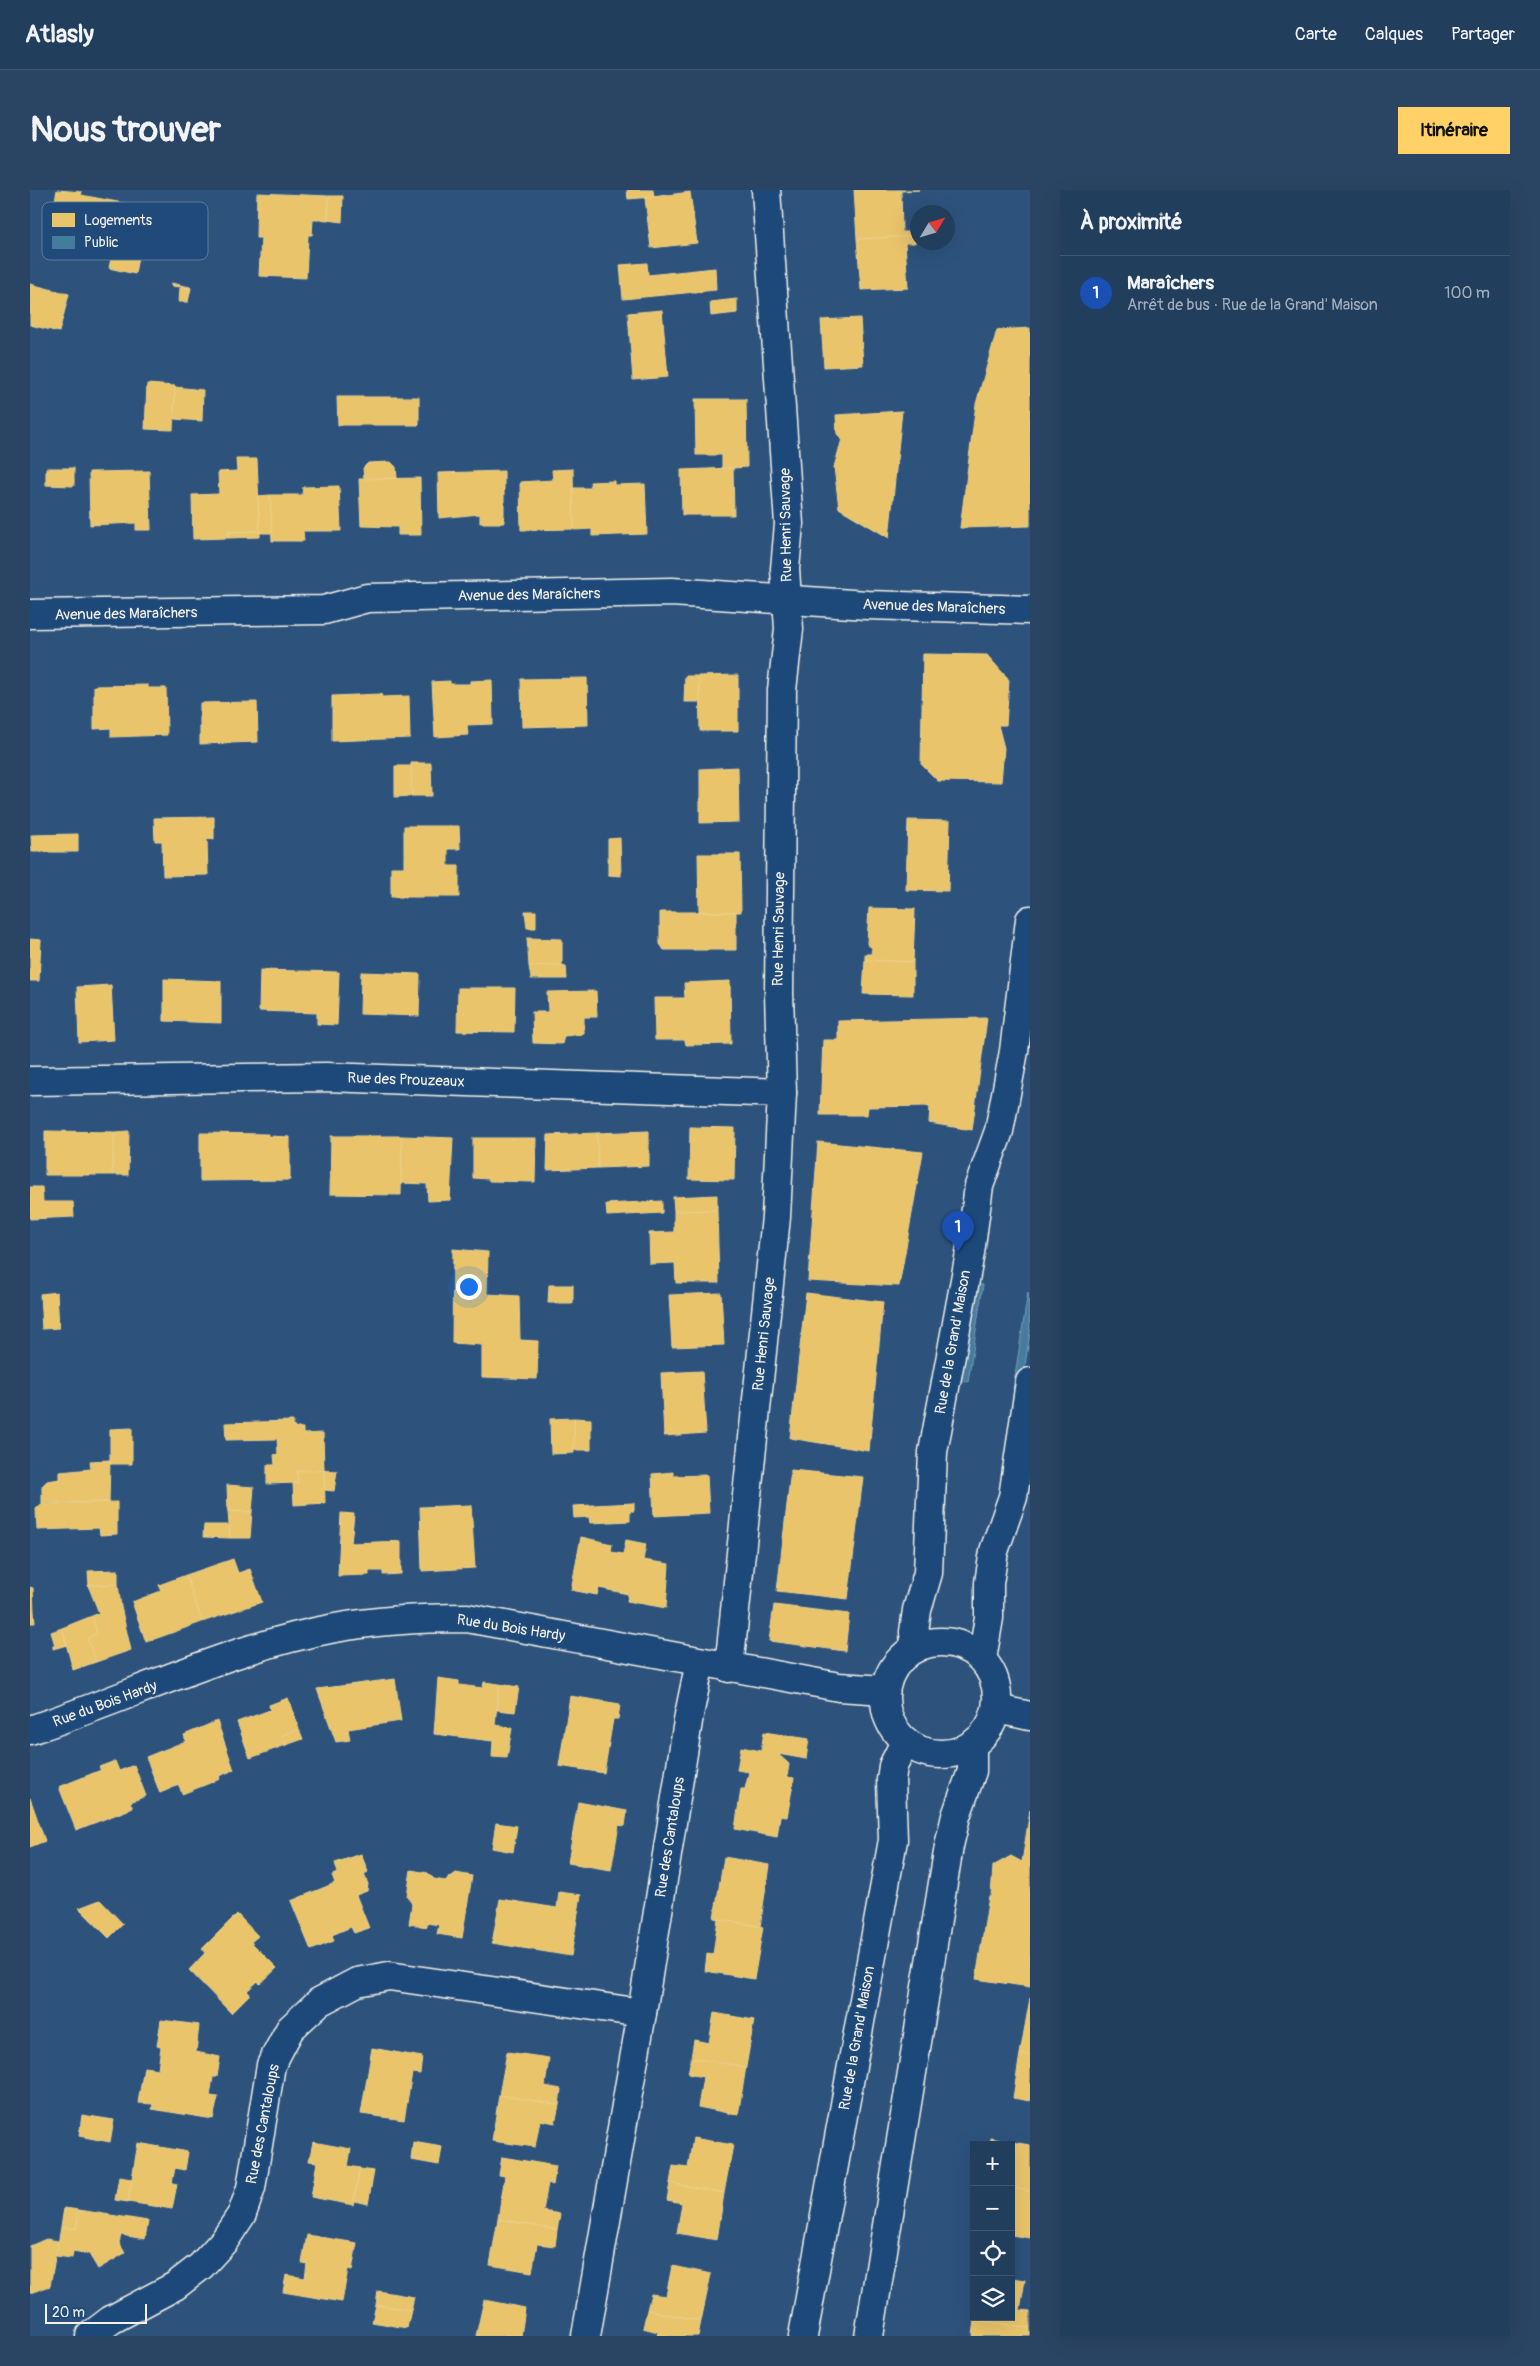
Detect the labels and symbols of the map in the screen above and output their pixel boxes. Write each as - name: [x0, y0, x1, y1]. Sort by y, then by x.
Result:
- legend: [42, 202, 208, 260]
- north arrow: [910, 205, 955, 250]
- text: Logements: [84, 212, 153, 229]
- text: Public: [84, 234, 119, 251]
- street label: Rue Henri Sauvage: [775, 467, 796, 582]
- street label: Avenue des Maraîchers: [457, 584, 601, 606]
- street label: Avenue des Maraîchers: [862, 595, 1006, 619]
- street label: Avenue des Maraîchers: [54, 603, 198, 625]
- street label: Rue Henri Sauvage: [769, 871, 790, 986]
- street label: Rue des Prouzeaux: [347, 1068, 465, 1092]
- pin: 1: [942, 1211, 974, 1252]
- street label: Rue de la Grand' Maison: [931, 1268, 975, 1416]
- your location: [456, 1274, 482, 1300]
- street label: Rue Henri Sauvage: [749, 1276, 779, 1392]
- street label: Rue du Bois Hardy: [455, 1610, 567, 1646]
- street label: Rue du Bois Hardy: [50, 1676, 160, 1732]
- street label: Rue des Cantaloups: [651, 1775, 689, 1899]
- street label: Rue de la Grand' Maison: [835, 1964, 879, 2112]
- street label: Rue des Cantaloups: [242, 2062, 284, 2186]
- scale bar: [45, 2301, 148, 2324]

